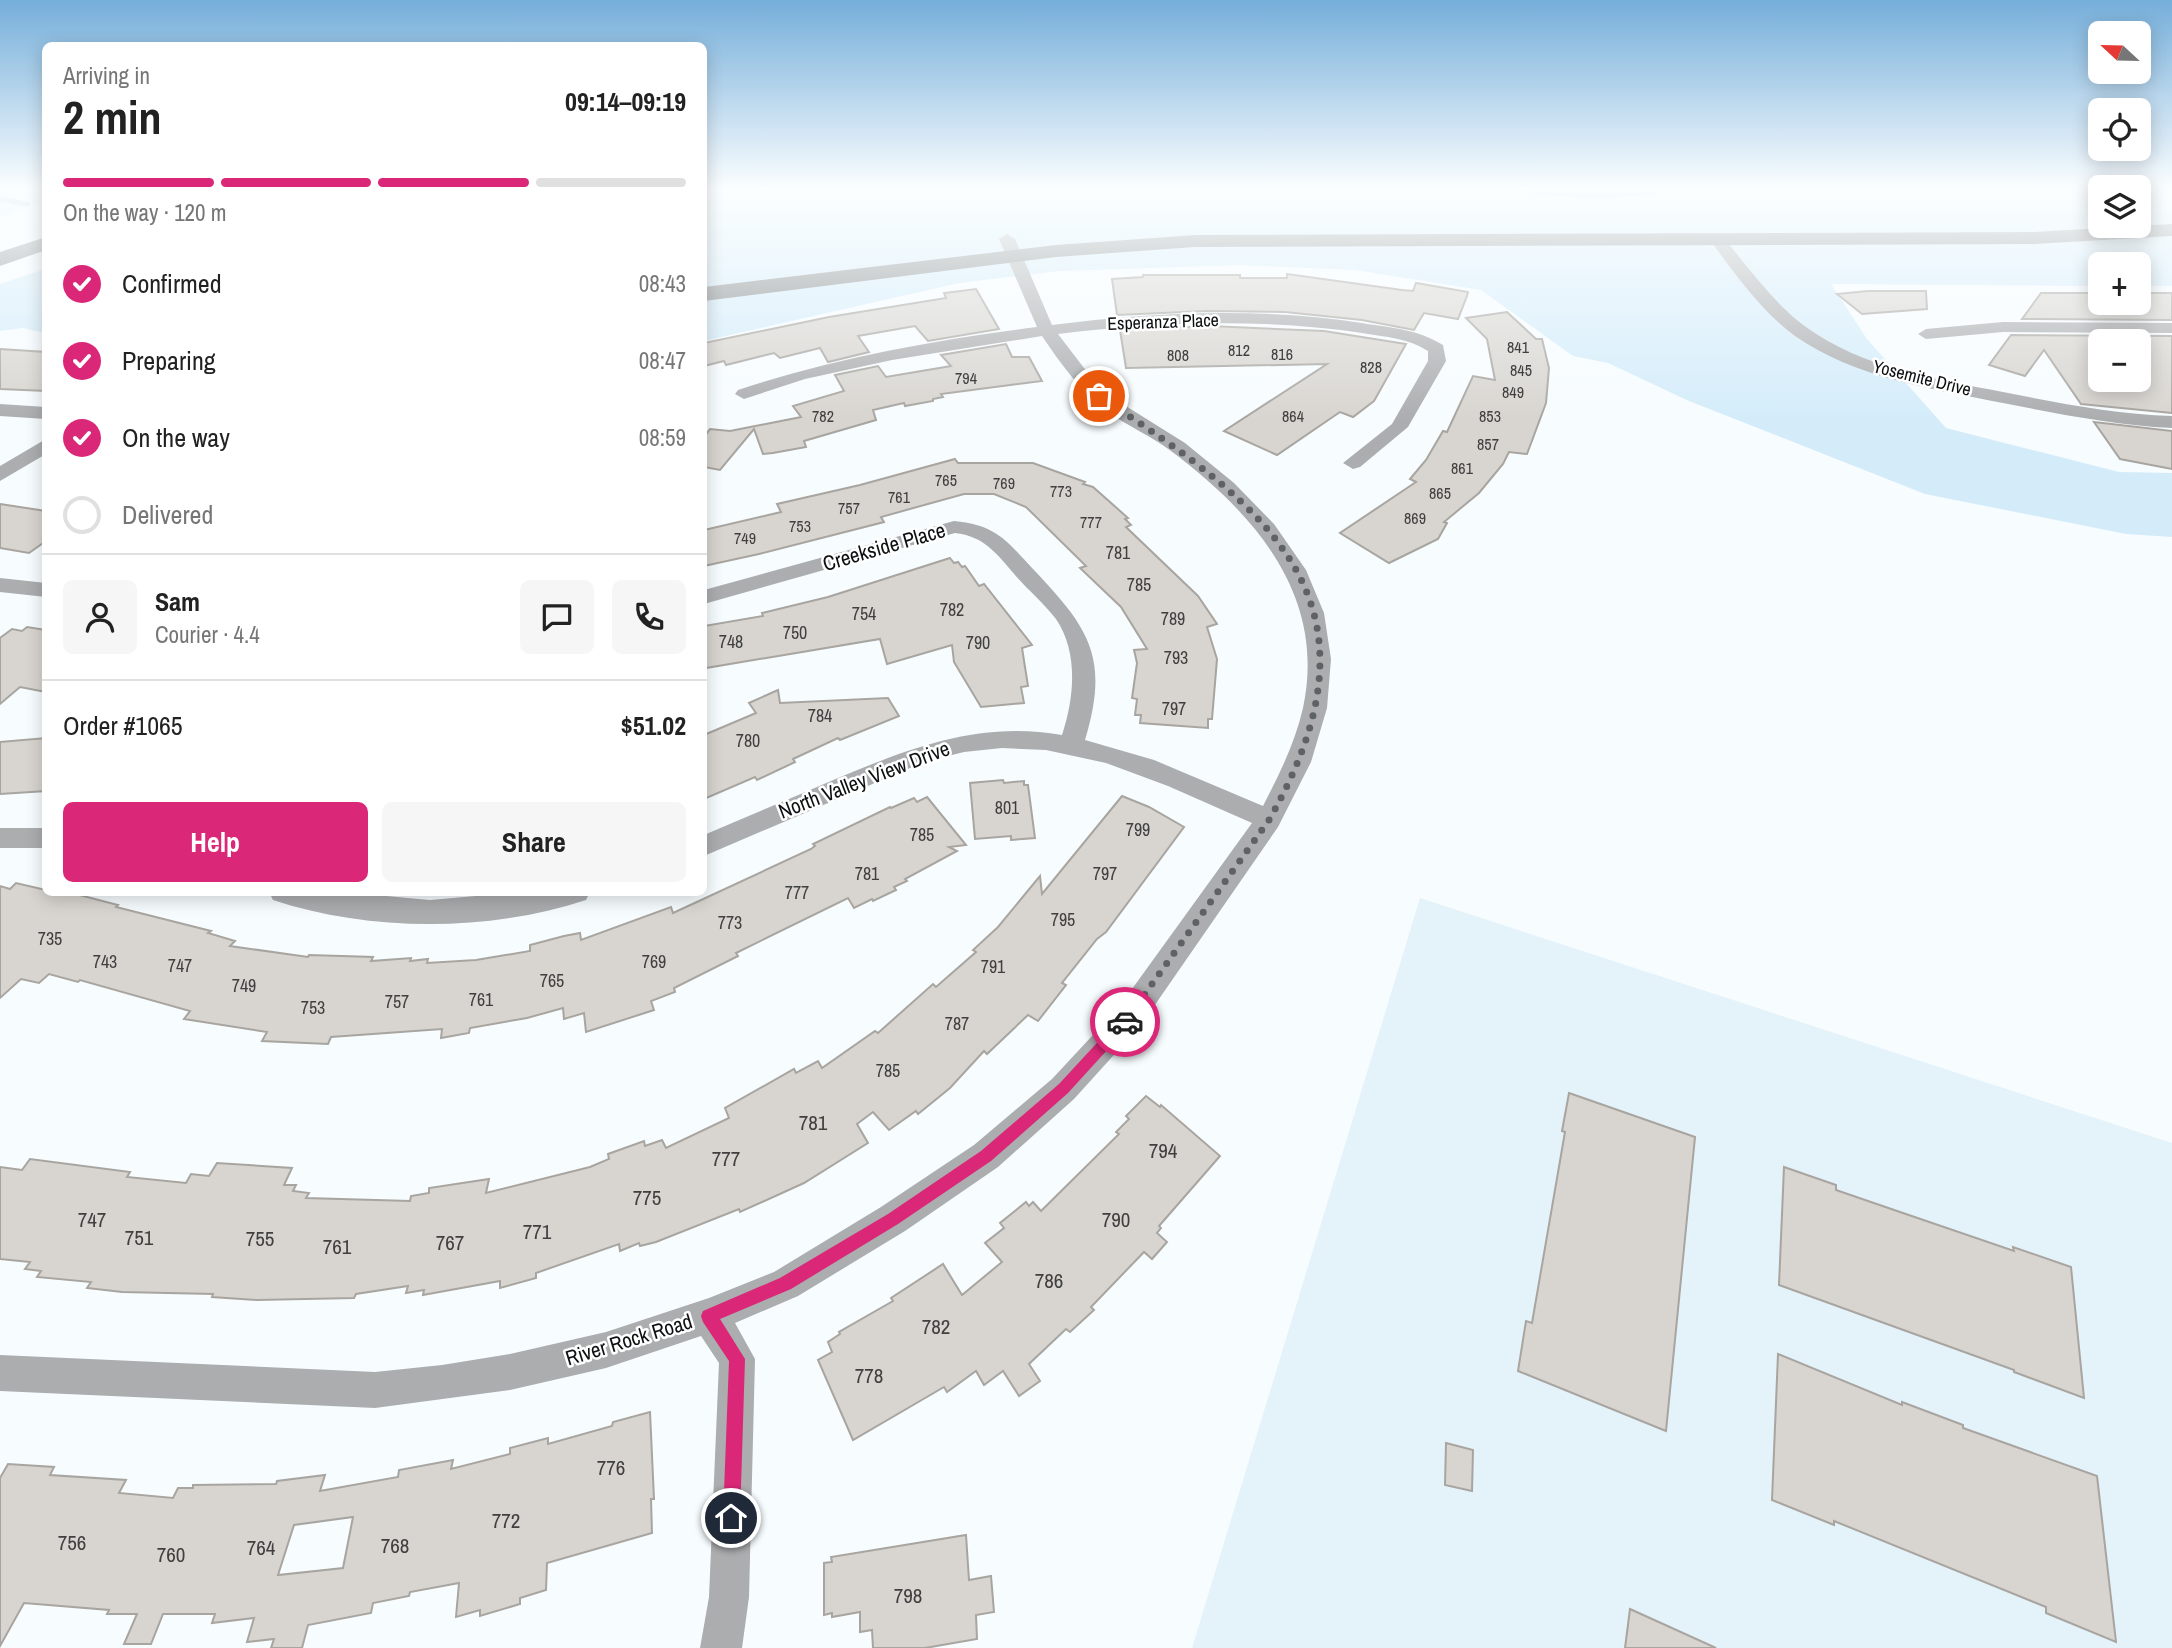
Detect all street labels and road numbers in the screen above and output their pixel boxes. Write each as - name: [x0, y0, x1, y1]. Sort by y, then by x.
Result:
- street label: Esperanza Place: [1107, 307, 1219, 336]
- street label: Yosemite Drive: [1870, 353, 1974, 402]
- street label: Creekside Place: [819, 515, 949, 578]
- street label: North Valley View Drive: [774, 734, 954, 826]
- street label: River Rock Road: [562, 1306, 696, 1373]

